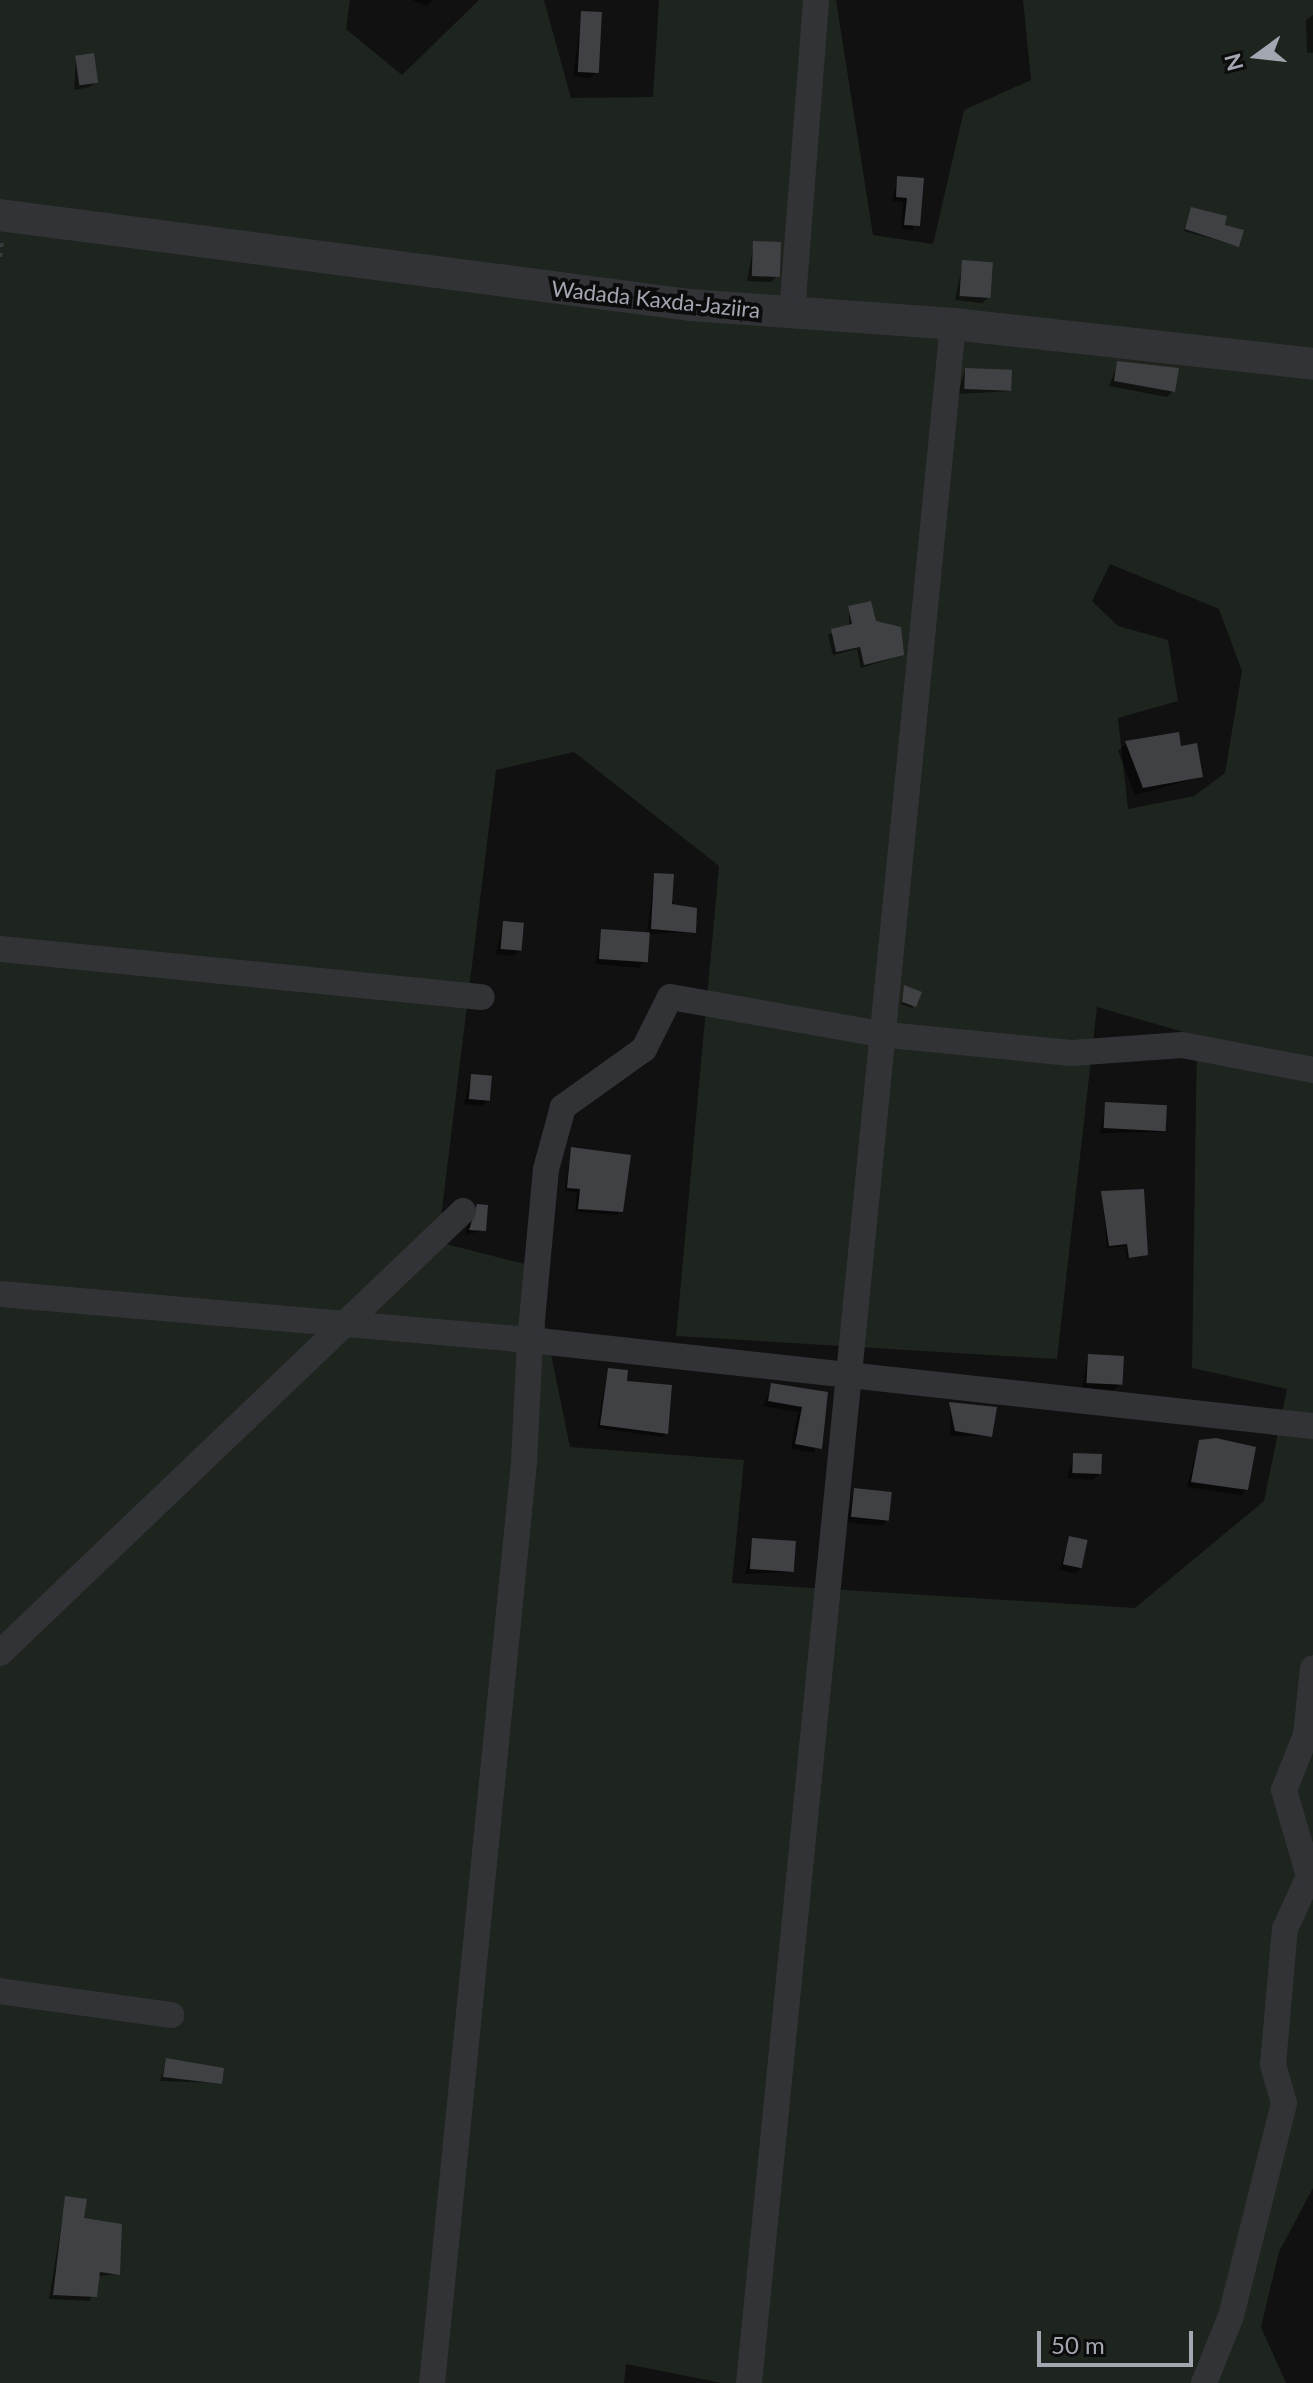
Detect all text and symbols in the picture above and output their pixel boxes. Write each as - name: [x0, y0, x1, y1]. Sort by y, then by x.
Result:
- north arrow: [1217, 16, 1297, 96]
- text: N: [1218, 51, 1249, 74]
- street label: Wadada Kaxda-Jaziira: [550, 275, 762, 323]
- scale bar: [1041, 2315, 1197, 2365]
- text: 50 m: [1051, 2330, 1105, 2359]

